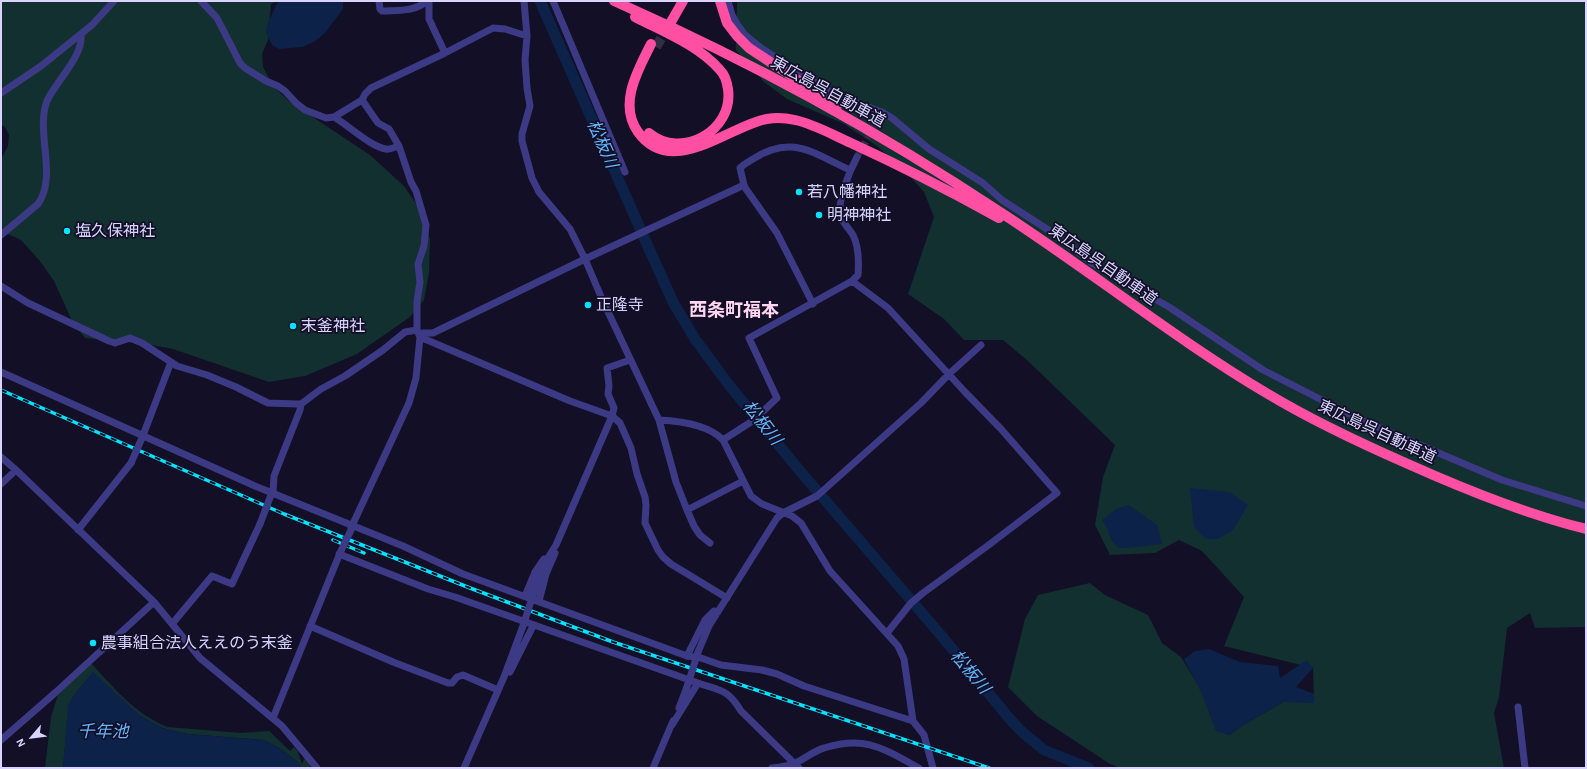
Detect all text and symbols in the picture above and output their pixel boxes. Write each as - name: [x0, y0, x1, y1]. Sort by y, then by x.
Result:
- street label: 東広島呉自動車道: [767, 53, 889, 131]
- water label: 松板川: [582, 117, 622, 171]
- place label: 若八幡神社: [807, 182, 887, 202]
- marker: 若八幡神社: [794, 187, 804, 197]
- place label: 明神神社: [827, 205, 891, 225]
- marker: 明神神社: [814, 210, 824, 220]
- street label: 東広島呉自動車道: [1045, 220, 1161, 310]
- place label: 塩久保神社: [75, 221, 155, 241]
- marker: 塩久保神社: [62, 226, 72, 236]
- place label: 正隆寺: [596, 295, 644, 315]
- marker: 正隆寺: [583, 300, 593, 310]
- district label: 西条町福本: [689, 300, 779, 322]
- place label: 末釜神社: [301, 316, 365, 336]
- marker: 末釜神社: [288, 321, 298, 331]
- street label: 東広島呉自動車道: [1315, 396, 1439, 468]
- water label: 松板川: [738, 397, 786, 449]
- place label: 農事組合法人ええのう末釜: [101, 633, 293, 653]
- marker: 農事組合法人ええのう末釜: [88, 638, 98, 648]
- water label: 松板川: [946, 646, 994, 698]
- north arrow: [12, 717, 52, 757]
- water label: 千年池: [78, 722, 128, 742]
- text: N: [14, 737, 28, 749]

